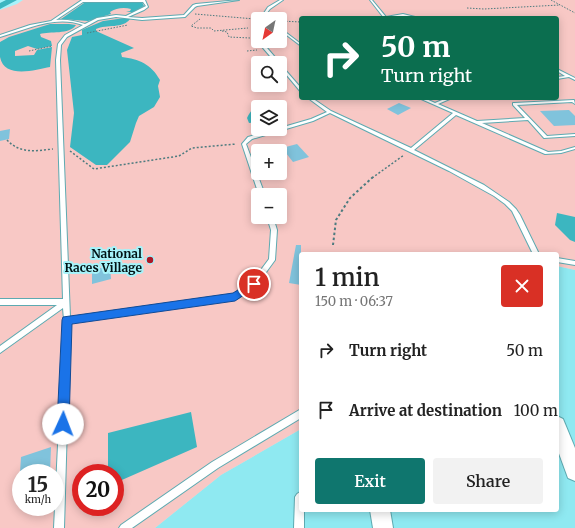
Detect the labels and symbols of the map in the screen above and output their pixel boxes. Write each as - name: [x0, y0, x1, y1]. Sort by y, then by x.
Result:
- north arrow: [251, 12, 287, 48]
- place label: National Races Village: [64, 246, 142, 275]
- marker: National Races Village: [145, 255, 155, 265]
- pin: [237, 267, 271, 301]
- position arrow: [42, 403, 84, 445]
- speed limit sign: 20: [72, 464, 124, 516]

